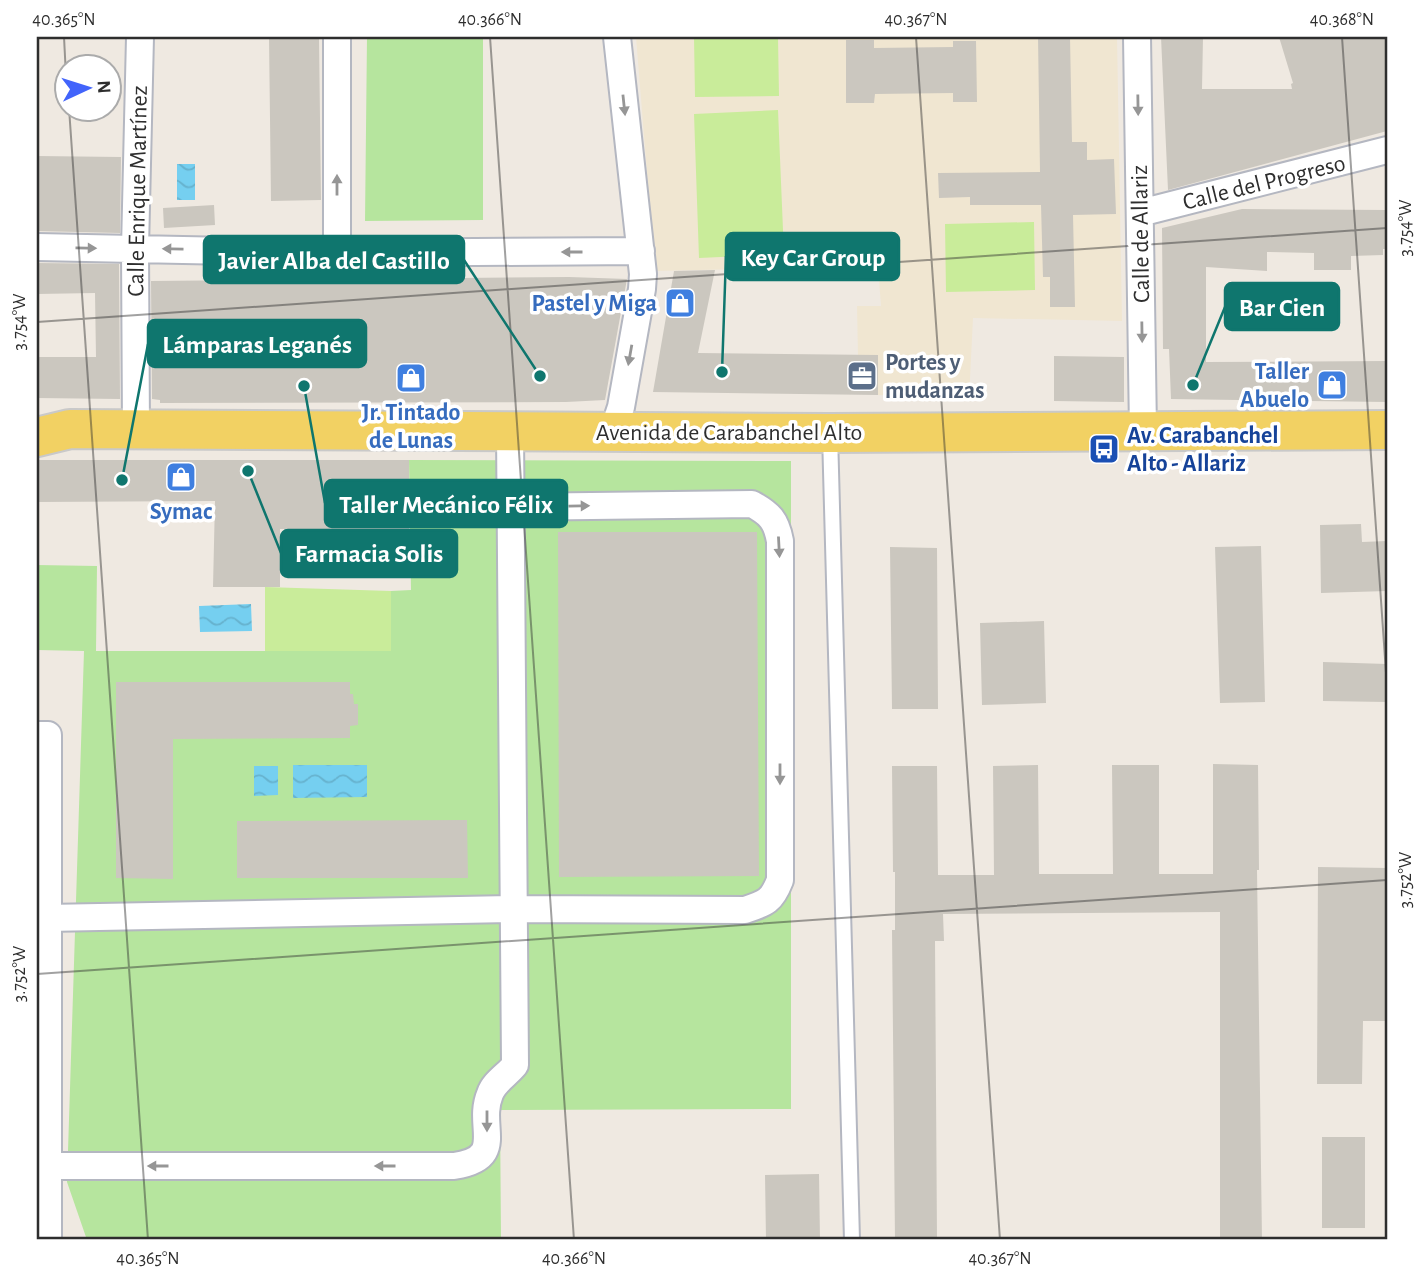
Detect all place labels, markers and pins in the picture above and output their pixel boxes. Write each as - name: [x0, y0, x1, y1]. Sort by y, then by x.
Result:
- callout: Key Car Group: [726, 233, 899, 280]
- callout: Javier Alba del Castillo: [204, 236, 464, 283]
- callout: Bar Cien: [1225, 283, 1339, 330]
- shop icon: Pastel y Miga: [663, 286, 697, 320]
- place label: Pastel y Miga: [531, 292, 657, 316]
- callout: Lámparas Leganés: [148, 320, 366, 367]
- place label: Portes y mudanzas: [885, 351, 985, 403]
- office icon: Portes y mudanzas: [845, 359, 879, 393]
- place label: Taller Abuelo: [1240, 360, 1310, 412]
- shop icon: Jr. Tintado de Lunas: [394, 361, 428, 395]
- shop icon: Taller Abuelo: [1315, 368, 1349, 402]
- place label: Jr. Tintado de Lunas: [362, 401, 461, 453]
- place label: Av. Carabanchel Alto - Allariz: [1127, 424, 1279, 476]
- bus stop icon: Av. Carabanchel Alto - Allariz: [1087, 432, 1121, 466]
- shop icon: Symac: [164, 460, 198, 494]
- callout: Taller Mecánico Félix: [325, 480, 567, 527]
- place label: Symac: [150, 500, 212, 524]
- callout: Farmacia Solis: [281, 530, 457, 577]

